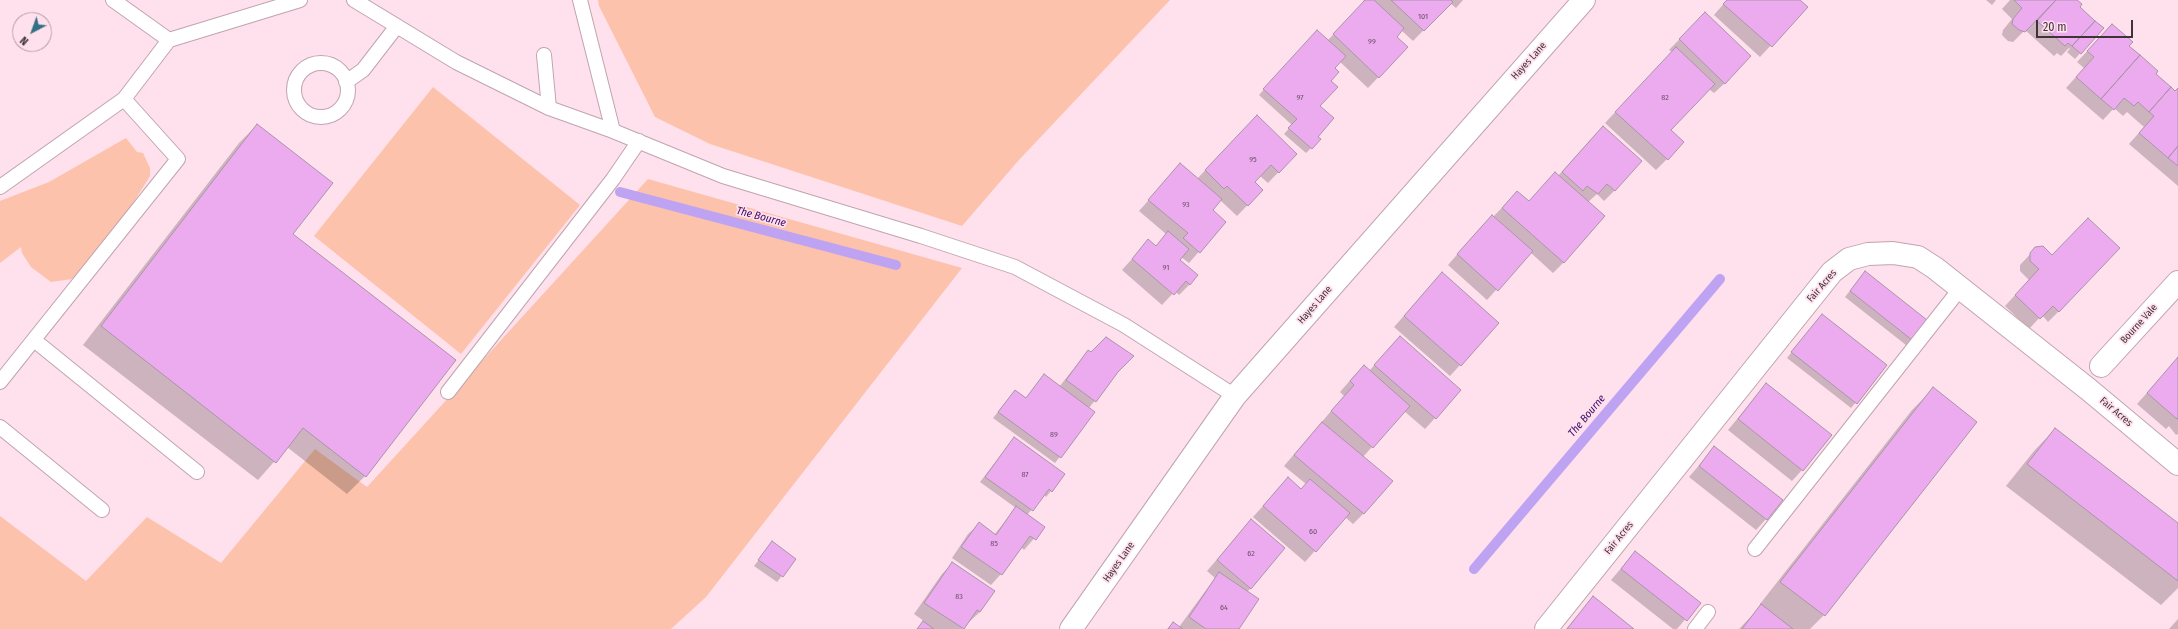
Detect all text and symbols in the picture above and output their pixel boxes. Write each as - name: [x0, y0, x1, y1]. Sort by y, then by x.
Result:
- north arrow: [12, 12, 52, 52]
- house number: 101: [1418, 12, 1428, 22]
- scale bar: [2038, 12, 2135, 38]
- text: 20 m: [2043, 20, 2067, 34]
- text: N: [18, 34, 31, 48]
- house number: 99: [1368, 37, 1376, 47]
- street label: Hayes Lane: [1509, 40, 1549, 82]
- house number: 97: [1296, 93, 1304, 103]
- house number: 82: [1661, 93, 1669, 103]
- house number: 95: [1249, 155, 1257, 165]
- house number: 93: [1182, 200, 1190, 210]
- water label: The Bourne: [735, 204, 787, 230]
- house number: 91: [1163, 263, 1169, 273]
- street label: Fair Acres: [1805, 267, 1839, 305]
- street label: Hayes Lane: [1295, 284, 1335, 326]
- street label: Bourne Vale: [2118, 302, 2160, 346]
- water label: The Bourne: [1566, 392, 1608, 440]
- street label: Fair Acres: [2097, 395, 2135, 429]
- house number: 89: [1050, 430, 1058, 440]
- house number: 87: [1021, 470, 1029, 480]
- street label: Fair Acres: [1602, 519, 1636, 557]
- house number: 60: [1309, 527, 1317, 537]
- house number: 85: [990, 539, 998, 549]
- street label: Hayes Lane: [1101, 540, 1137, 584]
- house number: 62: [1247, 549, 1255, 559]
- house number: 83: [955, 592, 963, 602]
- house number: 64: [1220, 603, 1228, 613]

